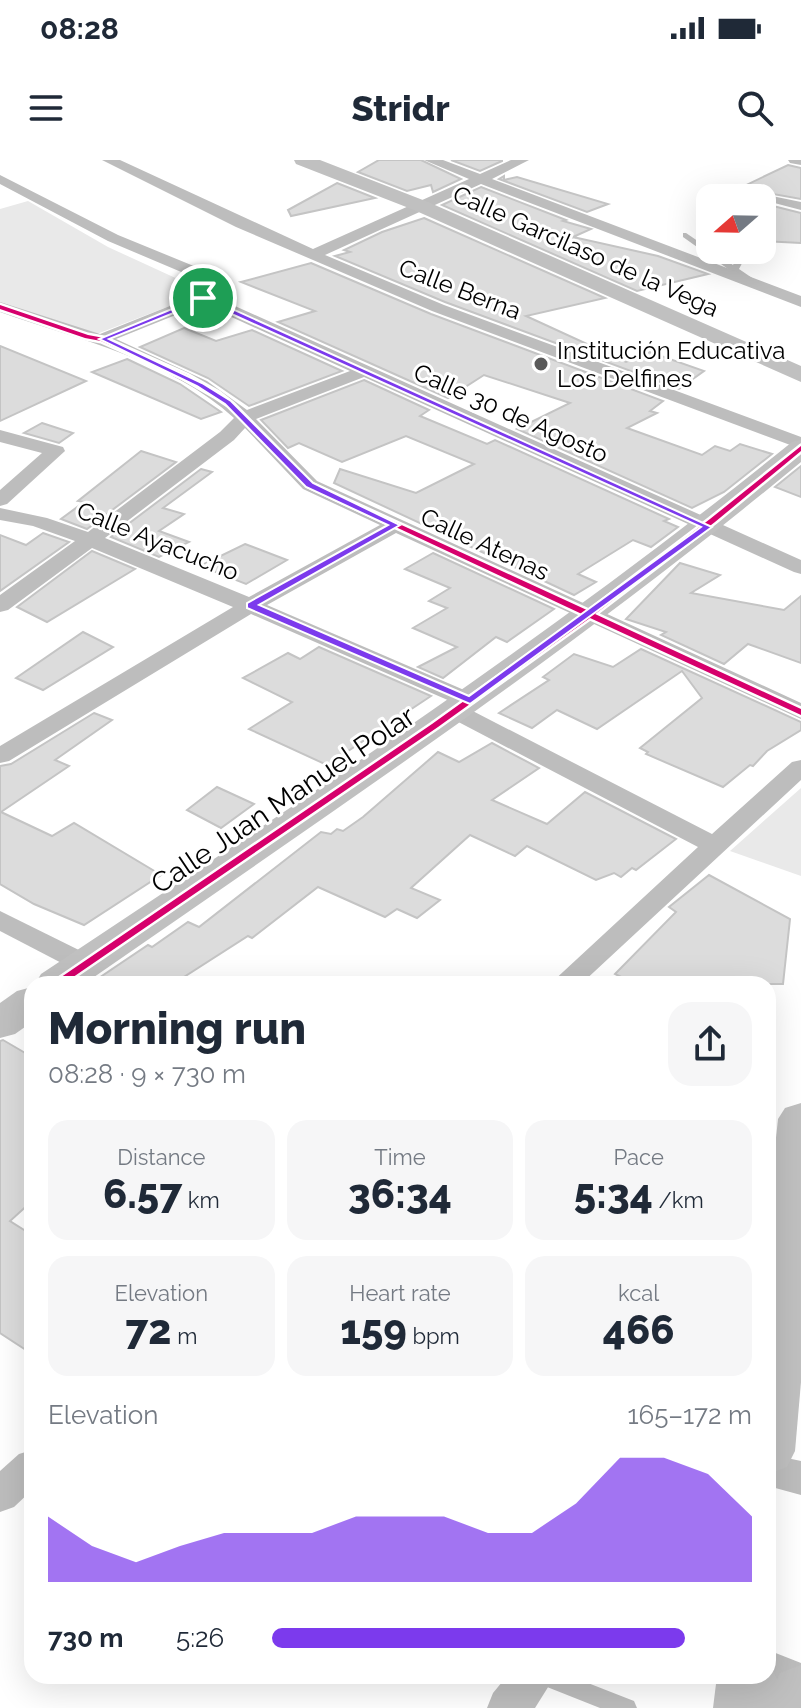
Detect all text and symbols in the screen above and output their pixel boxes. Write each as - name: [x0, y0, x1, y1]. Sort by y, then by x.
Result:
- text: 08:28: [40, 11, 119, 46]
- icon: menu: [24, 86, 68, 130]
- icon: search: [733, 86, 777, 130]
- text: Stridr: [351, 87, 450, 129]
- street label: Calle Garcilaso de la Vega: [449, 179, 723, 323]
- north arrow: [696, 184, 776, 264]
- map controls: [696, 184, 776, 264]
- street label: Calle Berna: [395, 252, 525, 326]
- pin: [169, 264, 237, 332]
- icon: arrive: [181, 276, 225, 320]
- place label: Institución Educativa Los Delfines: [557, 336, 785, 393]
- marker: Institución Educativa Los Delfines: [532, 355, 550, 373]
- street label: Calle 30 de Agosto: [409, 357, 613, 469]
- street label: Calle Ayacucho: [73, 495, 243, 587]
- street label: Calle Atenas: [416, 502, 554, 586]
- street label: Calle Juan Manuel Polar: [145, 699, 421, 901]
- button: share: [668, 1002, 752, 1086]
- text: Morning run: [48, 1003, 306, 1054]
- text: 08:28 · 9 × 730 m: [48, 1059, 246, 1089]
- text: Distance: [117, 1144, 205, 1170]
- text: Time: [374, 1144, 426, 1170]
- text: Pace: [613, 1144, 664, 1170]
- text: 6.57: [103, 1170, 182, 1217]
- text: 36:34: [348, 1170, 452, 1217]
- text: 5:34: [574, 1170, 653, 1217]
- text: km: [182, 1187, 220, 1213]
- text: /km: [653, 1187, 704, 1213]
- text: Elevation: [115, 1280, 208, 1306]
- text: Heart rate: [349, 1280, 451, 1306]
- text: kcal: [618, 1280, 659, 1306]
- text: 72: [125, 1306, 172, 1353]
- text: 159: [340, 1306, 407, 1353]
- text: 466: [603, 1306, 675, 1353]
- text: m: [172, 1323, 197, 1349]
- text: bpm: [407, 1323, 460, 1349]
- text: Elevation: [48, 1400, 158, 1430]
- text: 165–172 m: [627, 1400, 752, 1430]
- text: 730 m: [48, 1623, 124, 1653]
- text: 5:26: [176, 1623, 224, 1653]

